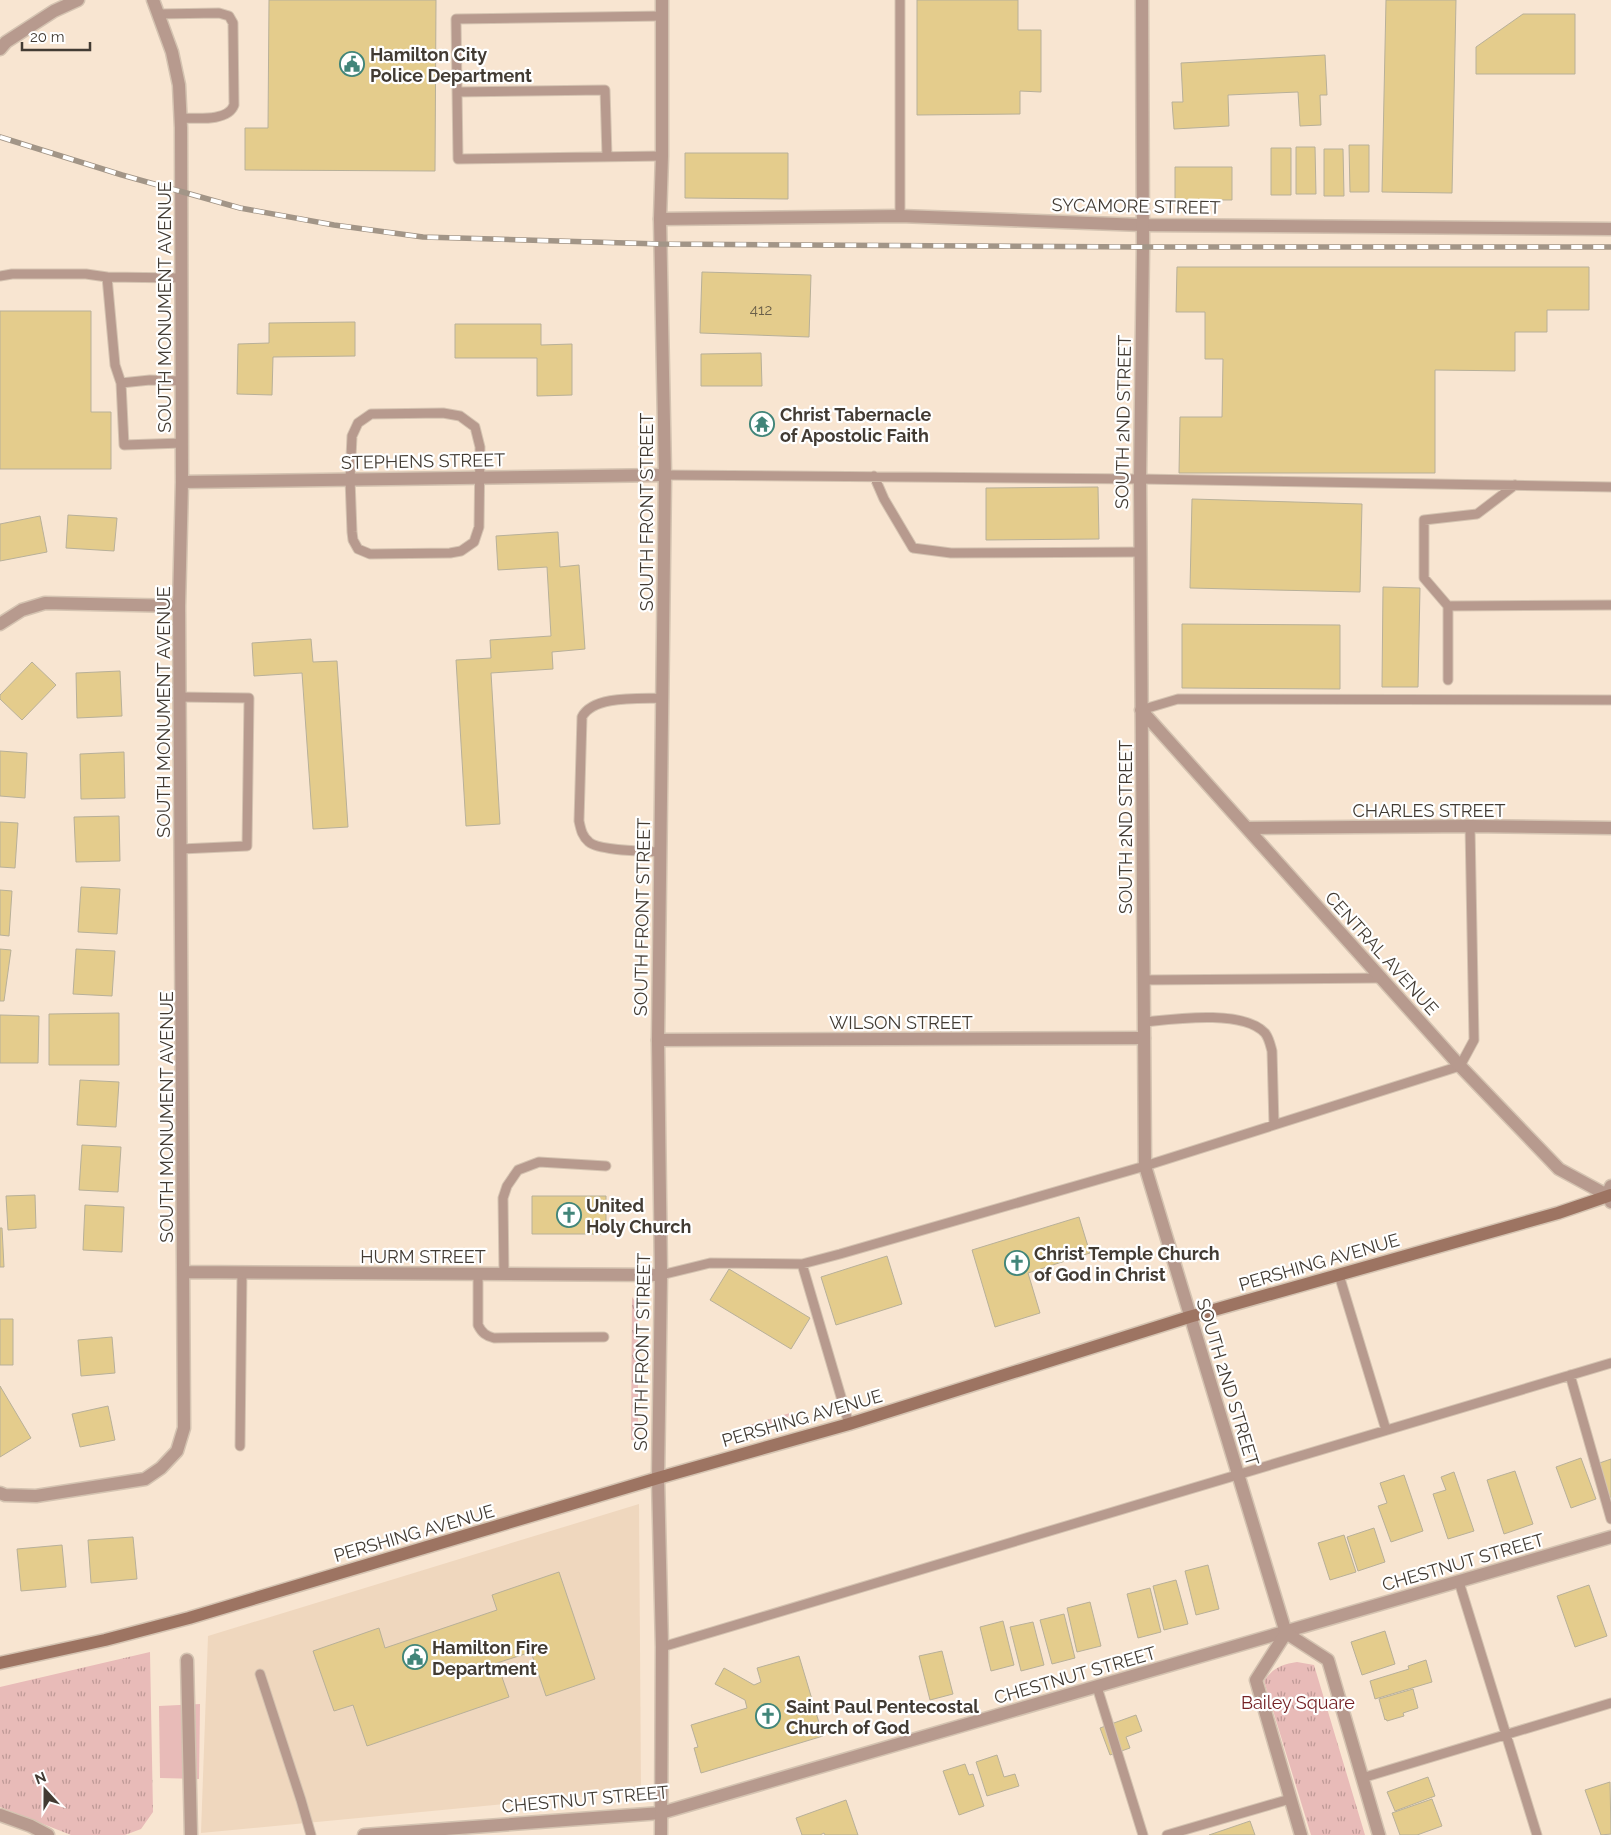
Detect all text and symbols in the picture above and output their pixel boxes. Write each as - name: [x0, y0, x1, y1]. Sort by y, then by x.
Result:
- scale bar: [22, 20, 90, 52]
- text: 20 m: [30, 28, 65, 46]
- place label: Hamilton City Police Department: [370, 44, 532, 86]
- public building icon: Hamilton City Police Department: [339, 51, 365, 77]
- street label: SOUTH MONUMENT AVENUE: [154, 181, 175, 433]
- street label: SYCAMORE STREET: [1051, 194, 1221, 218]
- house number: 412: [750, 301, 772, 319]
- street label: SOUTH 2ND STREET: [1111, 335, 1135, 509]
- place label: Christ Tabernacle of Apostolic Faith: [780, 404, 931, 446]
- temple icon: Christ Tabernacle of Apostolic Faith: [749, 411, 775, 437]
- street label: SOUTH FRONT STREET: [636, 413, 657, 611]
- street label: STEPHENS STREET: [341, 449, 505, 473]
- street label: SOUTH MONUMENT AVENUE: [153, 586, 174, 838]
- street label: SOUTH 2ND STREET: [1115, 740, 1136, 914]
- street label: CHARLES STREET: [1353, 800, 1506, 821]
- street label: SOUTH FRONT STREET: [630, 818, 654, 1016]
- street label: CENTRAL AVENUE: [1321, 887, 1443, 1019]
- street label: SOUTH MONUMENT AVENUE: [156, 991, 177, 1243]
- street label: WILSON STREET: [829, 1012, 973, 1033]
- place label: United Holy Church: [586, 1195, 691, 1237]
- church icon: United Holy Church: [556, 1202, 582, 1228]
- street label: PERSHING AVENUE: [1236, 1229, 1402, 1295]
- place label: Christ Temple Church of God in Christ: [1034, 1243, 1220, 1285]
- street label: HURM STREET: [360, 1246, 486, 1267]
- church icon: Christ Temple Church of God in Christ: [1004, 1250, 1030, 1276]
- street label: SOUTH FRONT STREET: [630, 1253, 654, 1451]
- street label: SOUTH 2ND STREET: [1192, 1296, 1264, 1468]
- street label: PERSHING AVENUE: [719, 1385, 885, 1451]
- street label: PERSHING AVENUE: [331, 1500, 497, 1566]
- street label: CHESTNUT STREET: [1380, 1529, 1546, 1595]
- place label: Hamilton Fire Department: [432, 1637, 548, 1679]
- street label: CHESTNUT STREET: [992, 1642, 1158, 1708]
- public building icon: Hamilton Fire Department: [402, 1644, 428, 1670]
- park label: Bailey Square: [1241, 1692, 1355, 1713]
- place label: Saint Paul Pentecostal Church of God: [786, 1696, 979, 1738]
- church icon: Saint Paul Pentecostal Church of God: [755, 1703, 781, 1729]
- north arrow: [20, 1765, 70, 1815]
- text: N: [32, 1768, 48, 1787]
- street label: CHESTNUT STREET: [501, 1781, 669, 1817]

